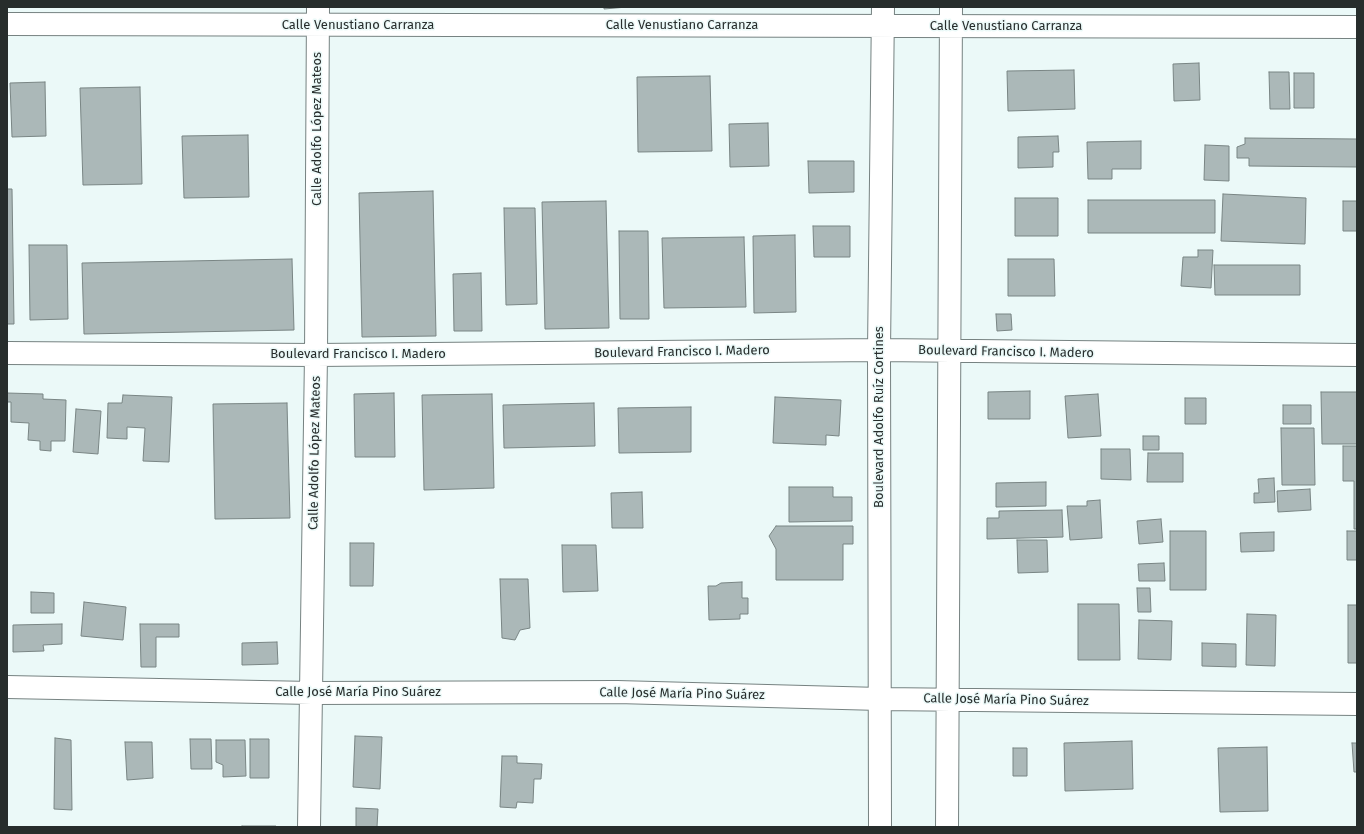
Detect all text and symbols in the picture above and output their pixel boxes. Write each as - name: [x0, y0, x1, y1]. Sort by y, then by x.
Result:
- street label: Calle Venustiano Carranza: [282, 17, 434, 33]
- street label: Calle Venustiano Carranza: [606, 17, 758, 33]
- street label: Calle Venustiano Carranza: [930, 18, 1082, 34]
- street label: Calle Adolfo López Mateos: [309, 52, 325, 206]
- street label: Boulevard Adolfo Ruíz Cortines: [871, 326, 887, 508]
- street label: Boulevard Francisco I. Madero: [594, 343, 770, 361]
- street label: Boulevard Francisco I. Madero: [918, 343, 1094, 361]
- street label: Boulevard Francisco I. Madero: [270, 346, 446, 362]
- street label: Calle Adolfo López Mateos: [306, 376, 324, 530]
- street label: Calle José María Pino Suárez: [275, 684, 441, 700]
- street label: Calle José María Pino Suárez: [599, 685, 765, 703]
- street label: Calle José María Pino Suárez: [923, 691, 1089, 709]

